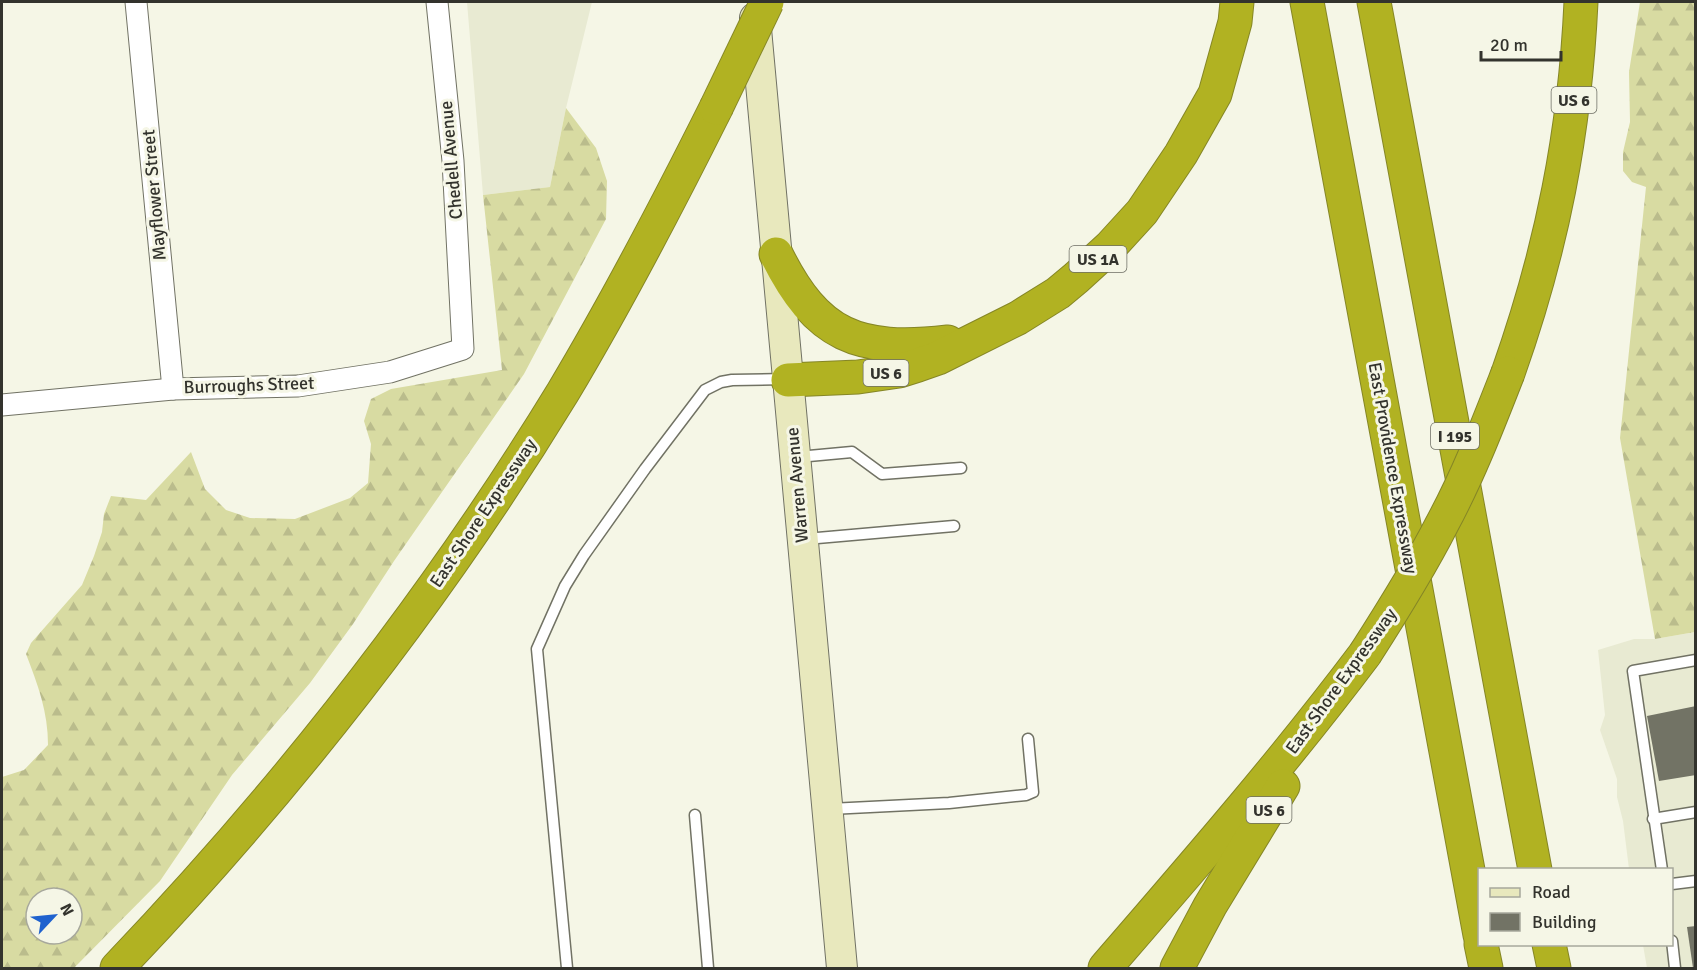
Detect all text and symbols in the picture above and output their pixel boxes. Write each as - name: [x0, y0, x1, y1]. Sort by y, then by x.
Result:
- scale bar: [1481, 24, 1560, 62]
- text: 20 m: [1490, 34, 1528, 56]
- road number: US 6: [1552, 87, 1596, 113]
- street label: Chedell Avenue: [435, 100, 467, 220]
- street label: Mayflower Street: [137, 129, 171, 261]
- road number: US 1A: [1070, 246, 1126, 272]
- road number: US 6: [864, 360, 908, 386]
- street label: East Providence Expressway: [1364, 360, 1423, 576]
- street label: Burroughs Street: [183, 372, 315, 398]
- road number: I 195: [1431, 423, 1479, 449]
- street label: Warren Avenue: [781, 426, 813, 544]
- street label: East Shore Expressway: [425, 434, 541, 592]
- street label: East Shore Expressway: [1281, 603, 1402, 758]
- road number: US 6: [1246, 797, 1292, 823]
- legend: [1478, 868, 1673, 946]
- text: Road: [1532, 881, 1571, 903]
- north arrow: [24, 886, 84, 946]
- text: N: [55, 900, 78, 919]
- text: Building: [1532, 911, 1596, 933]

